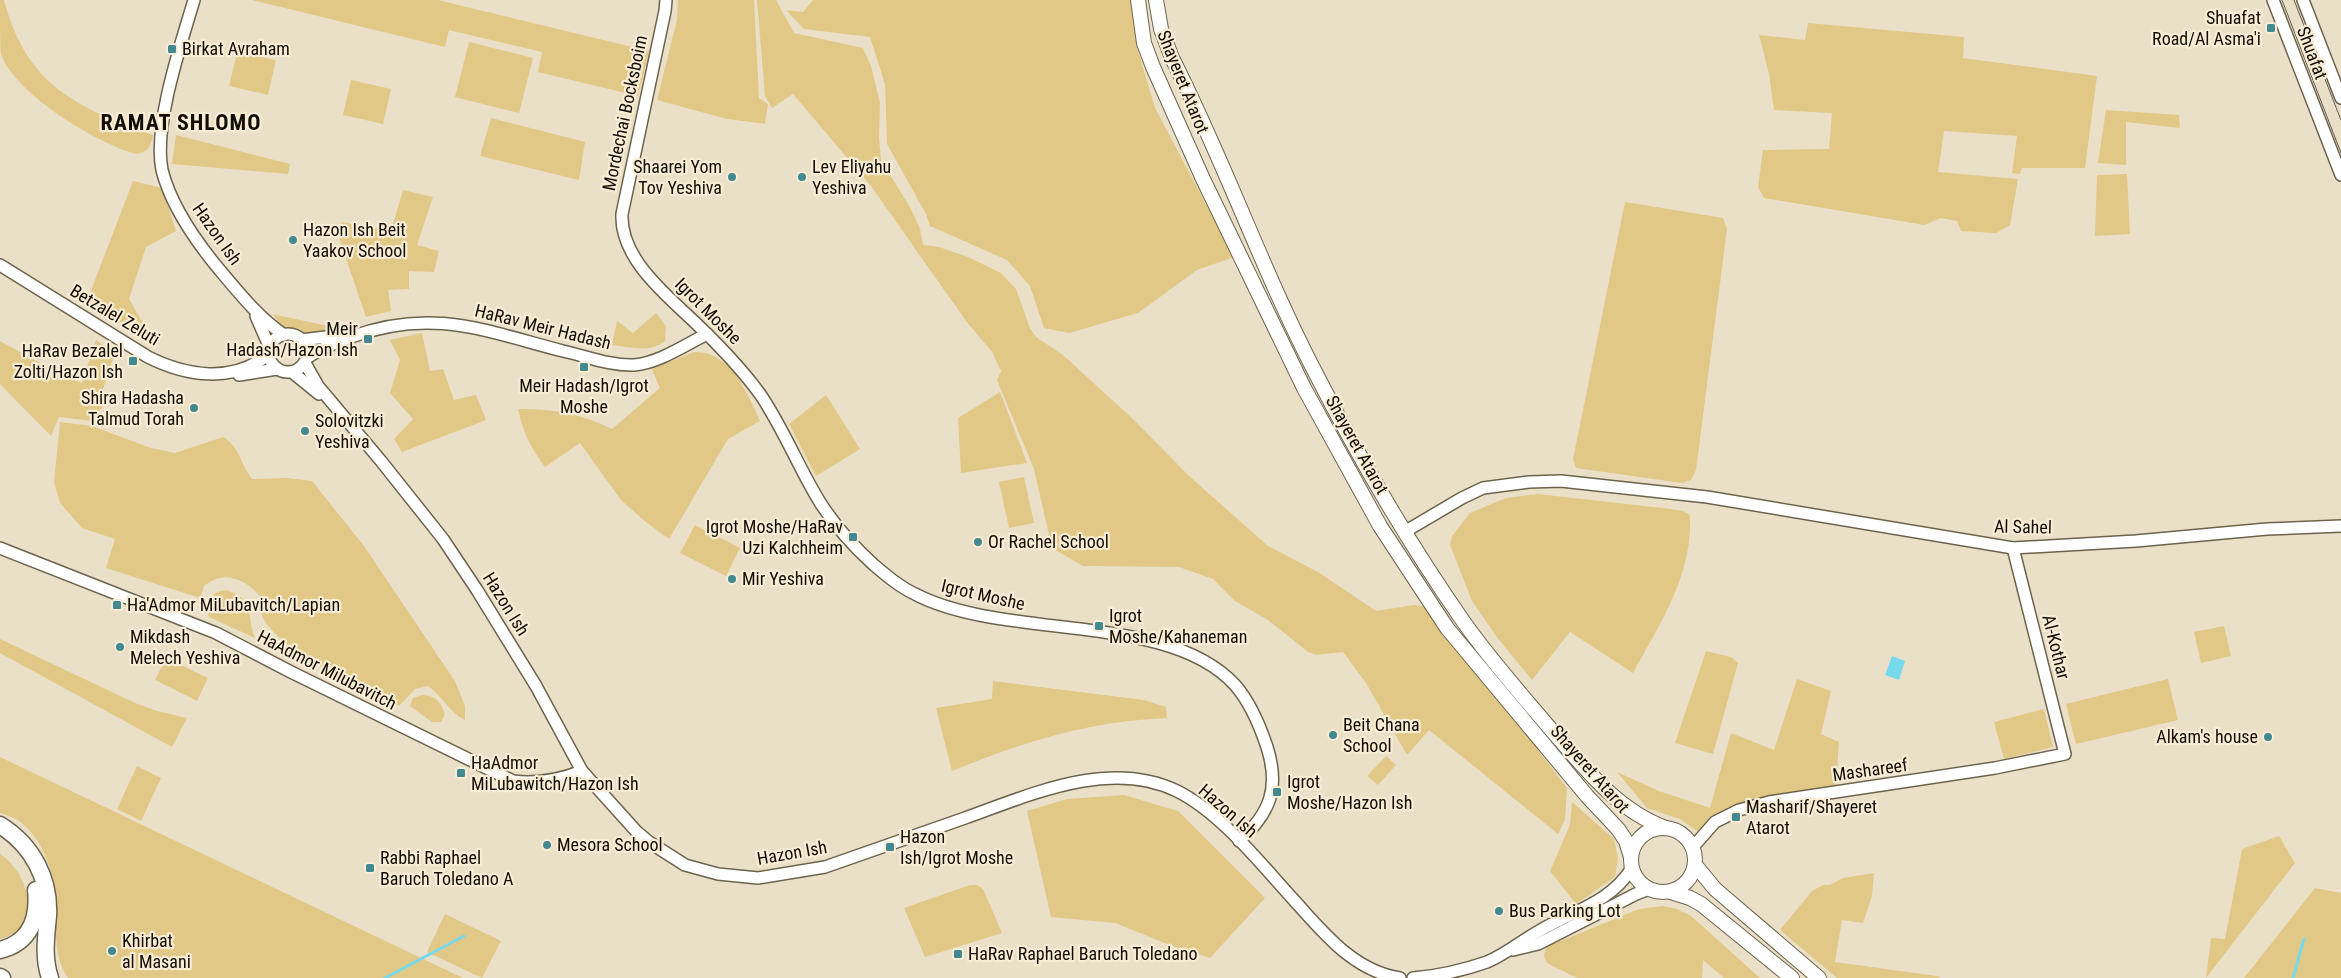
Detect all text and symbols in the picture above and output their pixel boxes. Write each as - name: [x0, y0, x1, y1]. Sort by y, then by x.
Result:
- place label: Shuafat Road/Al Asma'i: [2152, 7, 2261, 49]
- marker: Shuafat Road/Al Asma'i: [2265, 22, 2277, 34]
- street label: Shuafat: [2293, 23, 2332, 82]
- street label: Shayeret Atarot: [1153, 27, 1214, 136]
- street label: Mordechai Bocksboim: [598, 33, 651, 193]
- place label: Birkat Avraham: [182, 38, 290, 59]
- marker: Birkat Avraham: [166, 43, 178, 55]
- district label: RAMAT SHLOMO: [101, 110, 261, 135]
- place label: Shaarei Yom Tov Yeshiva: [633, 156, 722, 198]
- place label: Lev Eliyahu Yeshiva: [812, 156, 891, 198]
- marker: Shaarei Yom Tov Yeshiva: [726, 171, 738, 183]
- marker: Lev Eliyahu Yeshiva: [796, 171, 808, 183]
- street label: Hazon Ish: [188, 199, 246, 269]
- place label: Hazon Ish Beit Yaakov School: [303, 219, 406, 261]
- marker: Hazon Ish Beit Yaakov School: [287, 234, 299, 246]
- street label: Igrot Moshe: [671, 273, 746, 348]
- street label: Betzalel Zeluti: [67, 280, 164, 350]
- street label: HaRav Meir Hadash: [473, 299, 613, 354]
- place label: Meir Hadash/Hazon Ish: [226, 318, 359, 360]
- marker: Meir Hadash/Hazon Ish: [362, 333, 374, 345]
- place label: HaRav Bezalel Zolti/Hazon Ish: [14, 340, 123, 382]
- marker: HaRav Bezalel Zolti/Hazon Ish: [127, 355, 139, 367]
- marker: Meir Hadash/Igrot Moshe: [578, 361, 590, 373]
- place label: Meir Hadash/Igrot Moshe: [519, 375, 649, 417]
- place label: Shira Hadasha Talmud Torah: [81, 387, 184, 429]
- street label: Shayeret Atarot: [1322, 392, 1393, 498]
- marker: Shira Hadasha Talmud Torah: [188, 402, 200, 414]
- place label: Solovitzki Yeshiva: [315, 410, 384, 452]
- marker: Solovitzki Yeshiva: [299, 425, 311, 437]
- street label: Al Sahel: [1994, 515, 2052, 538]
- place label: Igrot Moshe/HaRav Uzi Kalchheim: [706, 516, 843, 558]
- marker: Igrot Moshe/HaRav Uzi Kalchheim: [847, 531, 859, 543]
- place label: Or Rachel School: [988, 531, 1109, 552]
- marker: Or Rachel School: [972, 536, 984, 548]
- street label: Hazon Ish: [479, 568, 534, 639]
- place label: Mir Yeshiva: [742, 568, 824, 589]
- marker: Mir Yeshiva: [726, 573, 738, 585]
- street label: Igrot Moshe: [939, 575, 1027, 614]
- place label: Ha'Admor MiLubavitch/Lapian: [127, 594, 340, 615]
- marker: Ha'Admor MiLubavitch/Lapian: [111, 599, 123, 611]
- place label: Igrot Moshe/Kahaneman: [1109, 605, 1247, 647]
- street label: Al-Kothar: [2038, 612, 2075, 682]
- marker: Igrot Moshe/Kahaneman: [1093, 620, 1105, 632]
- street label: HaAdmor Milubavitch: [254, 625, 400, 714]
- place label: Mikdash Melech Yeshiva: [130, 626, 240, 668]
- marker: Mikdash Melech Yeshiva: [114, 641, 126, 653]
- place label: Beit Chana School: [1343, 714, 1420, 756]
- street label: Shayeret Atarot: [1547, 720, 1634, 817]
- place label: Alkam's house: [2156, 726, 2258, 747]
- marker: Beit Chana School: [1327, 729, 1339, 741]
- marker: Alkam's house: [2262, 731, 2274, 743]
- place label: HaAdmor MiLubawitch/Hazon Ish: [471, 752, 639, 794]
- street label: Mashareef: [1831, 754, 1909, 785]
- marker: HaAdmor MiLubawitch/Hazon Ish: [455, 767, 467, 779]
- place label: Igrot Moshe/Hazon Ish: [1287, 771, 1412, 813]
- street label: Hazon Ish: [1195, 779, 1262, 842]
- marker: Igrot Moshe/Hazon Ish: [1271, 786, 1283, 798]
- place label: Masharif/Shayeret Atarot: [1746, 796, 1877, 838]
- marker: Masharif/Shayeret Atarot: [1730, 811, 1742, 823]
- place label: Hazon Ish/Igrot Moshe: [900, 826, 1013, 868]
- place label: Mesora School: [557, 834, 663, 855]
- street label: Hazon Ish: [755, 836, 829, 869]
- marker: Mesora School: [541, 839, 553, 851]
- marker: Hazon Ish/Igrot Moshe: [884, 841, 896, 853]
- place label: Rabbi Raphael Baruch Toledano A: [380, 847, 514, 889]
- marker: Rabbi Raphael Baruch Toledano A: [364, 862, 376, 874]
- place label: Bus Parking Lot: [1509, 900, 1621, 921]
- marker: Bus Parking Lot: [1493, 905, 1505, 917]
- place label: Khirbat al Masani: [122, 930, 191, 972]
- place label: HaRav Raphael Baruch Toledano: [968, 943, 1198, 964]
- marker: Khirbat al Masani: [106, 945, 118, 957]
- marker: HaRav Raphael Baruch Toledano: [952, 948, 964, 960]

